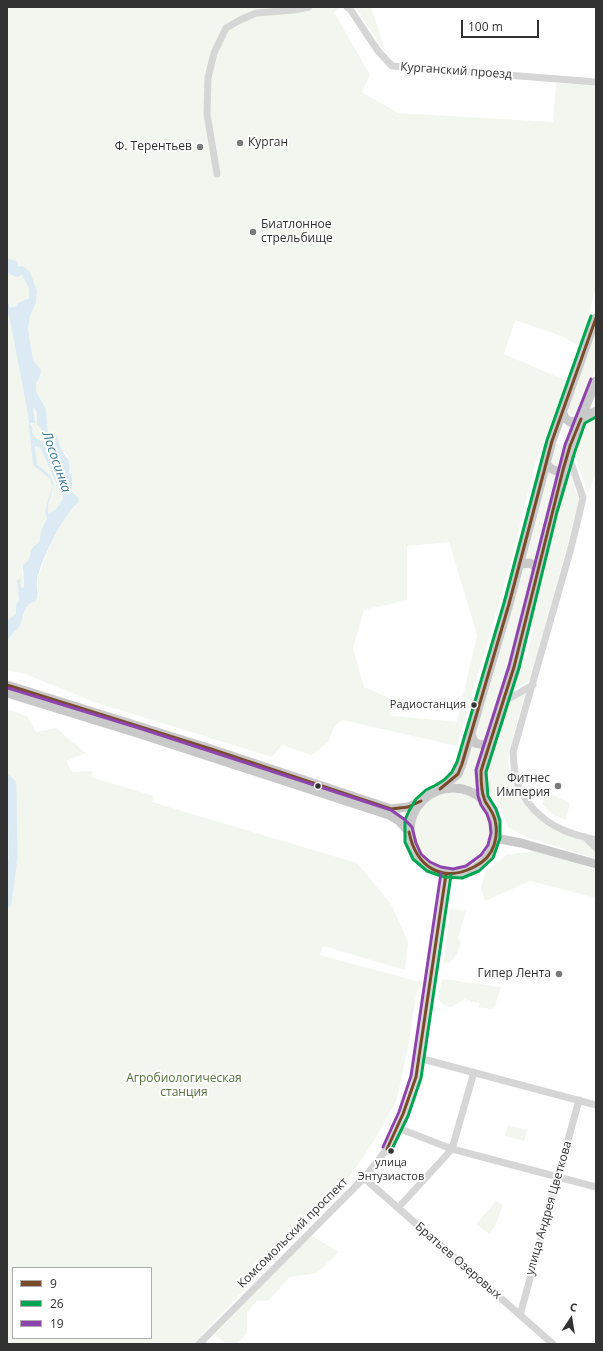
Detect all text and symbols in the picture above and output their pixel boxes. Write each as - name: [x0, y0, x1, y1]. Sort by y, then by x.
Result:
- scale bar: [463, 12, 541, 38]
- text: 100 m: [468, 18, 503, 35]
- street label: Курганский проезд: [400, 60, 512, 82]
- place label: Курган: [248, 136, 288, 150]
- marker: Курган: [235, 138, 245, 148]
- place label: Ф. Терентьев: [115, 140, 192, 154]
- marker: Ф. Терентьев: [195, 142, 205, 152]
- place label: Биатлонное стрельбище: [261, 218, 333, 246]
- marker: Биатлонное стрельбище: [248, 227, 258, 237]
- water label: Лососинка: [38, 429, 74, 495]
- place label: Радиостанция: [390, 698, 466, 712]
- marker: Радиостанция: [469, 700, 479, 710]
- place label: Фитнес Империя: [496, 772, 550, 800]
- unlabelled marker: [313, 781, 323, 791]
- marker: Фитнес Империя: [553, 781, 563, 791]
- place label: Гипер Лента: [477, 967, 551, 981]
- marker: Гипер Лента: [554, 969, 564, 979]
- park label: Агробиологическая станция: [126, 1072, 242, 1100]
- street label: улица Андрея Цветкова: [523, 1139, 575, 1277]
- marker: улица Энтузиастов: [386, 1146, 396, 1156]
- place label: улица Энтузиастов: [358, 1156, 424, 1182]
- street label: Комсомольский проспект: [235, 1175, 351, 1291]
- street label: Братьев Озеровых: [412, 1220, 504, 1302]
- legend: [12, 1267, 152, 1339]
- text: 9: [50, 1275, 57, 1292]
- text: 26: [50, 1295, 64, 1312]
- north arrow: [551, 1299, 591, 1339]
- text: С: [569, 1299, 579, 1315]
- text: 19: [50, 1315, 64, 1332]

